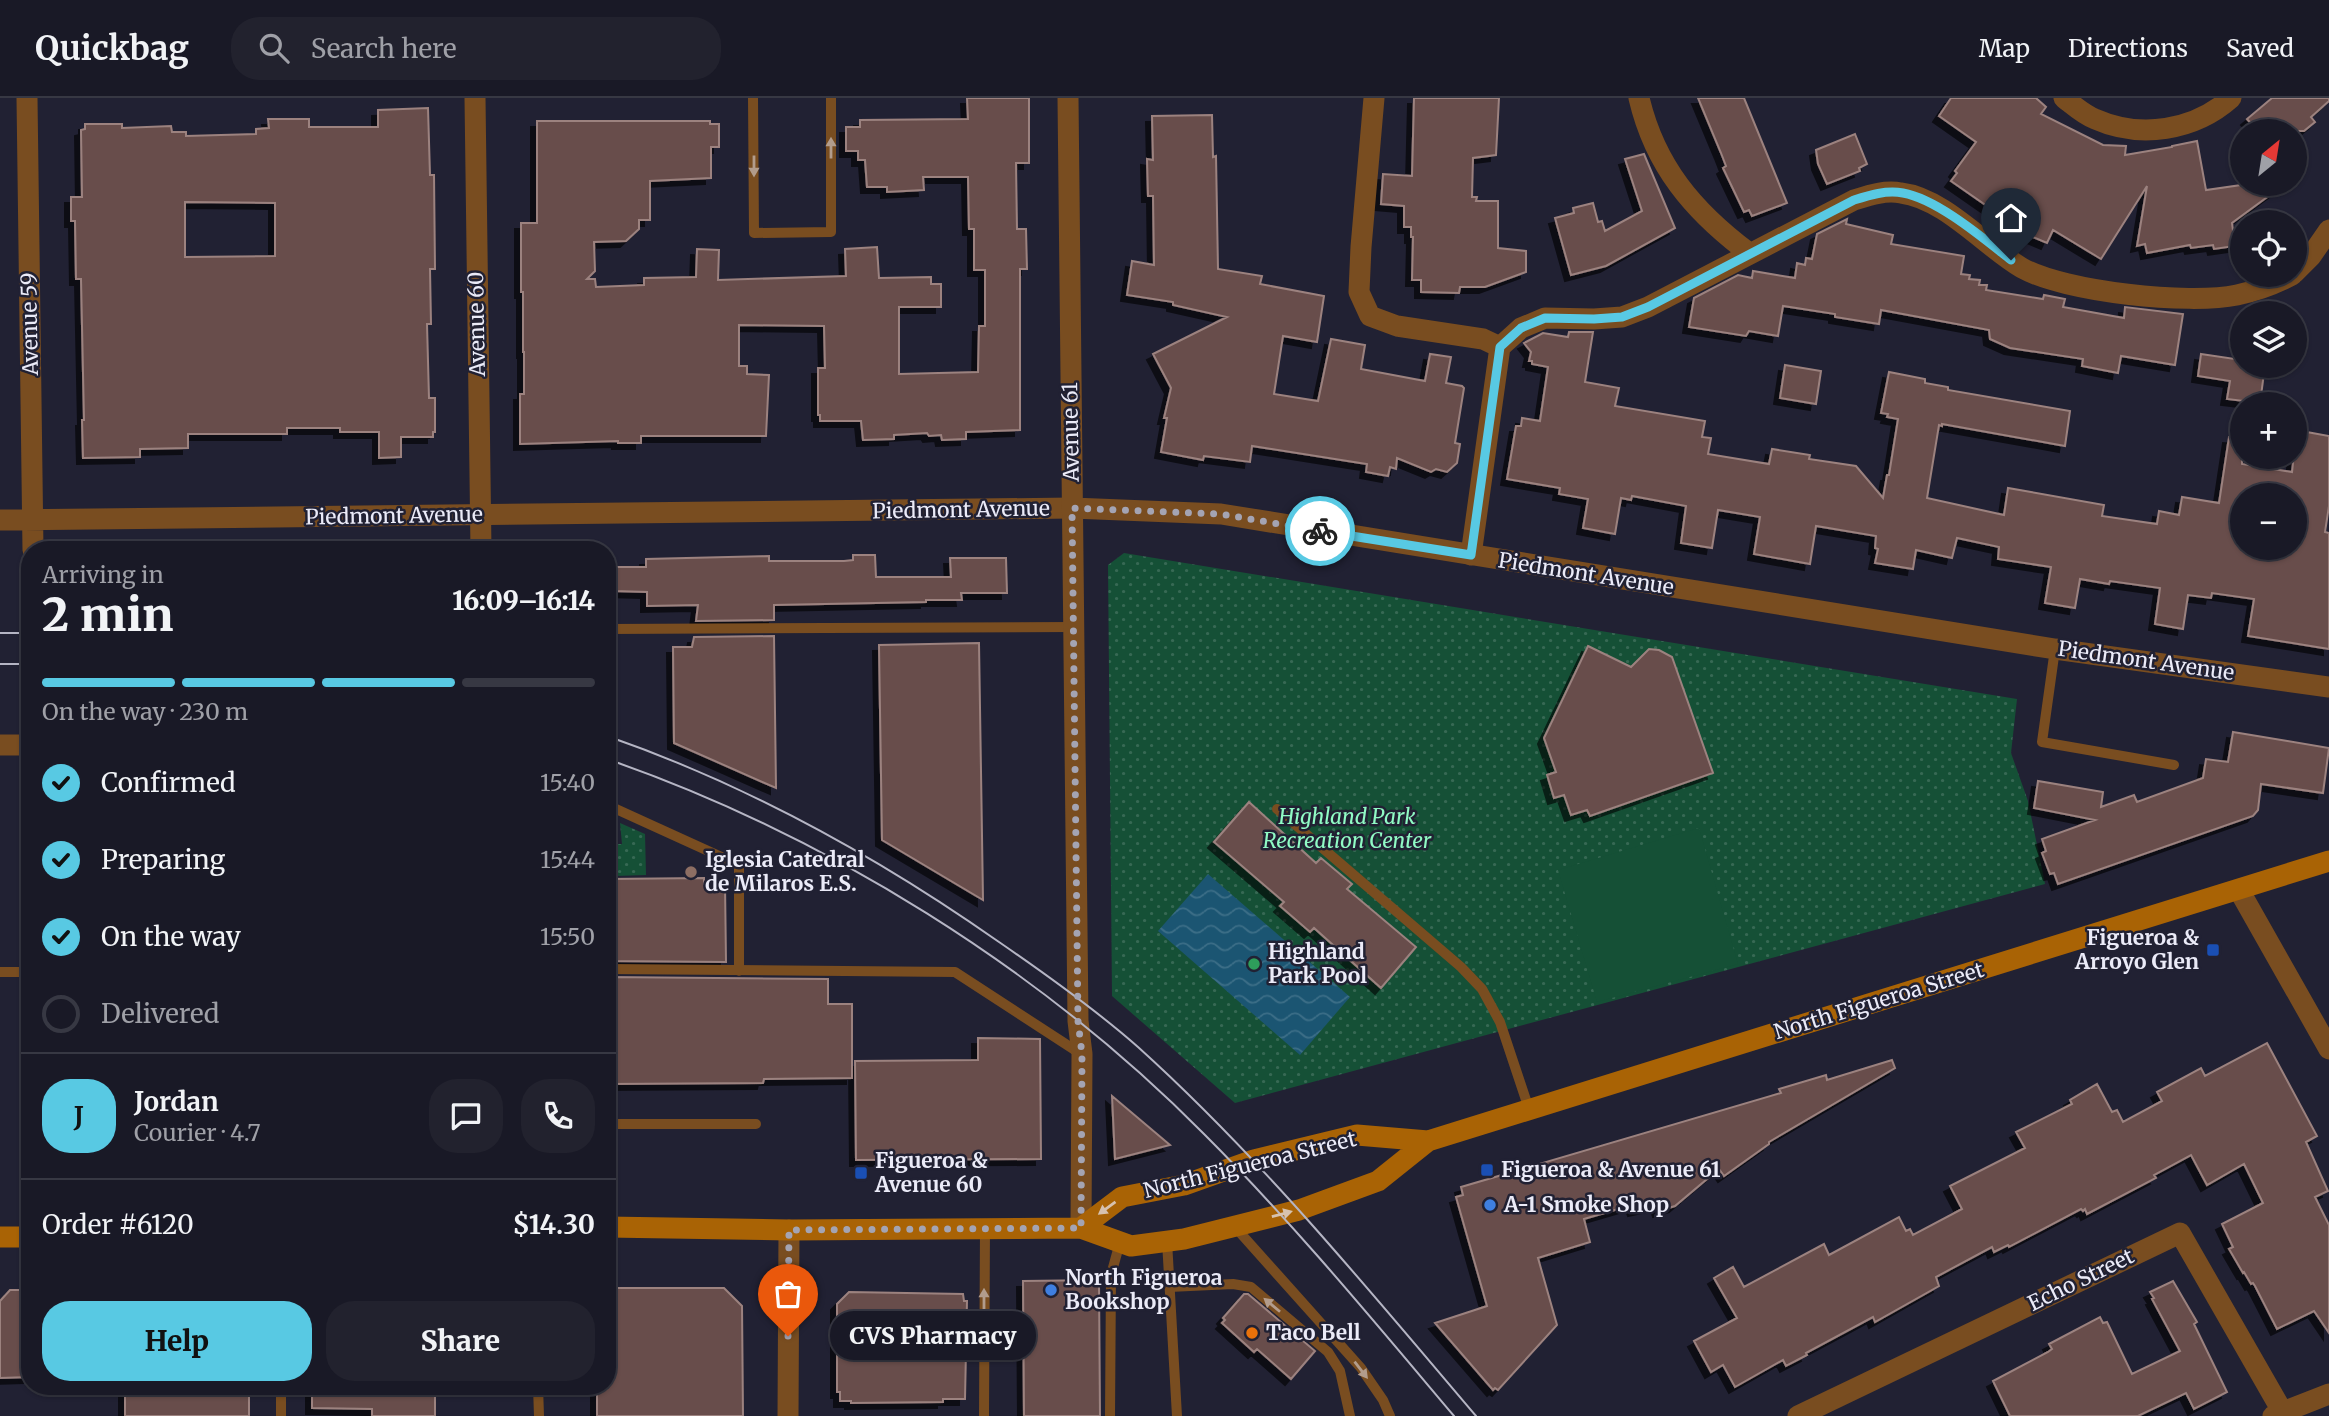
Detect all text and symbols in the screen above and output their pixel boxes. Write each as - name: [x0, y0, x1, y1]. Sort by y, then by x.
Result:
- search box: [231, 17, 721, 80]
- text: Quickbag: [35, 28, 189, 69]
- icon: search: [255, 29, 293, 67]
- text: Search here: [311, 32, 457, 65]
- text: Map: [1979, 33, 2030, 64]
- text: Directions: [2068, 33, 2188, 64]
- text: Saved: [2226, 33, 2294, 64]
- north arrow: [2230, 119, 2306, 196]
- map controls: [2230, 119, 2307, 560]
- one-way arrow: [825, 136, 837, 158]
- one-way arrow: [748, 155, 760, 177]
- pin: [1981, 188, 2041, 260]
- icon: home: [1992, 199, 2030, 237]
- button: locate: [2230, 210, 2307, 287]
- street label: Avenue 60: [462, 271, 491, 378]
- street label: Avenue 59: [15, 272, 44, 377]
- button: layers: [2230, 301, 2307, 378]
- street label: Avenue 61: [1056, 382, 1085, 483]
- button: +: [2230, 392, 2307, 469]
- button: −: [2230, 483, 2307, 560]
- street label: Piedmont Avenue: [872, 494, 1050, 525]
- courier: [1285, 496, 1355, 566]
- street label: Piedmont Avenue: [305, 500, 483, 531]
- icon: bike: [1301, 512, 1339, 550]
- street label: Piedmont Avenue: [1496, 546, 1676, 601]
- text: Arriving in: [42, 560, 164, 589]
- text: 16:09–16:14: [452, 584, 595, 617]
- text: 2 min: [42, 586, 174, 644]
- street label: Piedmont Avenue: [2056, 635, 2236, 686]
- text: On the way · 230 m: [42, 697, 248, 726]
- icon: check: [42, 764, 80, 802]
- text: Confirmed: [101, 766, 236, 799]
- text: 15:40: [540, 768, 595, 797]
- park label: Highland Park Recreation Center: [1263, 803, 1432, 854]
- icon: check: [42, 841, 80, 879]
- text: Preparing: [101, 843, 225, 876]
- text: 15:44: [540, 845, 595, 874]
- place label: Iglesia Catedral de Milaros E.S.: [705, 846, 865, 897]
- marker: Iglesia Catedral de Milaros E.S.: [683, 864, 699, 880]
- icon: check: [42, 918, 80, 956]
- text: On the way: [101, 920, 241, 953]
- text: 15:50: [540, 922, 595, 951]
- place label: Figueroa & Arroyo Glen: [2074, 924, 2199, 975]
- place label: Highland Park Pool: [1268, 938, 1367, 989]
- marker: Figueroa & Arroyo Glen: [2205, 942, 2221, 958]
- marker: Highland Park Pool: [1246, 956, 1262, 972]
- street label: North Figueroa Street: [1771, 956, 1987, 1045]
- text: Delivered: [101, 997, 220, 1030]
- button: chat: [429, 1079, 503, 1153]
- button: phone: [521, 1079, 595, 1153]
- text: Jordan: [134, 1085, 219, 1118]
- text: J: [74, 1100, 84, 1133]
- text: Courier · 4.7: [134, 1118, 261, 1147]
- street label: North Figueroa Street: [1141, 1125, 1359, 1204]
- place label: Figueroa & Avenue 60: [874, 1147, 987, 1198]
- place label: Figueroa & Avenue 61: [1501, 1156, 1721, 1183]
- marker: Figueroa & Avenue 61: [1479, 1162, 1495, 1178]
- marker: Figueroa & Avenue 60: [853, 1165, 869, 1181]
- place label: A-1 Smoke Shop: [1503, 1191, 1669, 1218]
- marker: A-1 Smoke Shop: [1482, 1197, 1498, 1213]
- one-way arrow: [1098, 1201, 1116, 1215]
- text: Order #6120: [42, 1208, 194, 1241]
- text: $14.30: [512, 1208, 595, 1241]
- one-way arrow: [1272, 1209, 1293, 1219]
- street label: Echo Street: [2023, 1242, 2138, 1317]
- pin: [758, 1264, 818, 1336]
- place label: North Figueroa Bookshop: [1065, 1264, 1223, 1315]
- icon: bag: [769, 1275, 807, 1313]
- marker: North Figueroa Bookshop: [1043, 1282, 1059, 1298]
- one-way arrow: [978, 1288, 990, 1310]
- one-way arrow: [1264, 1298, 1281, 1313]
- button: Help: [42, 1301, 312, 1381]
- button: Share: [326, 1301, 595, 1381]
- callout: CVS Pharmacy: [830, 1312, 1036, 1360]
- place label: Taco Bell: [1266, 1319, 1361, 1346]
- text: CVS Pharmacy: [850, 1321, 1016, 1350]
- marker: Taco Bell: [1244, 1325, 1260, 1341]
- one-way arrow: [1354, 1361, 1368, 1379]

